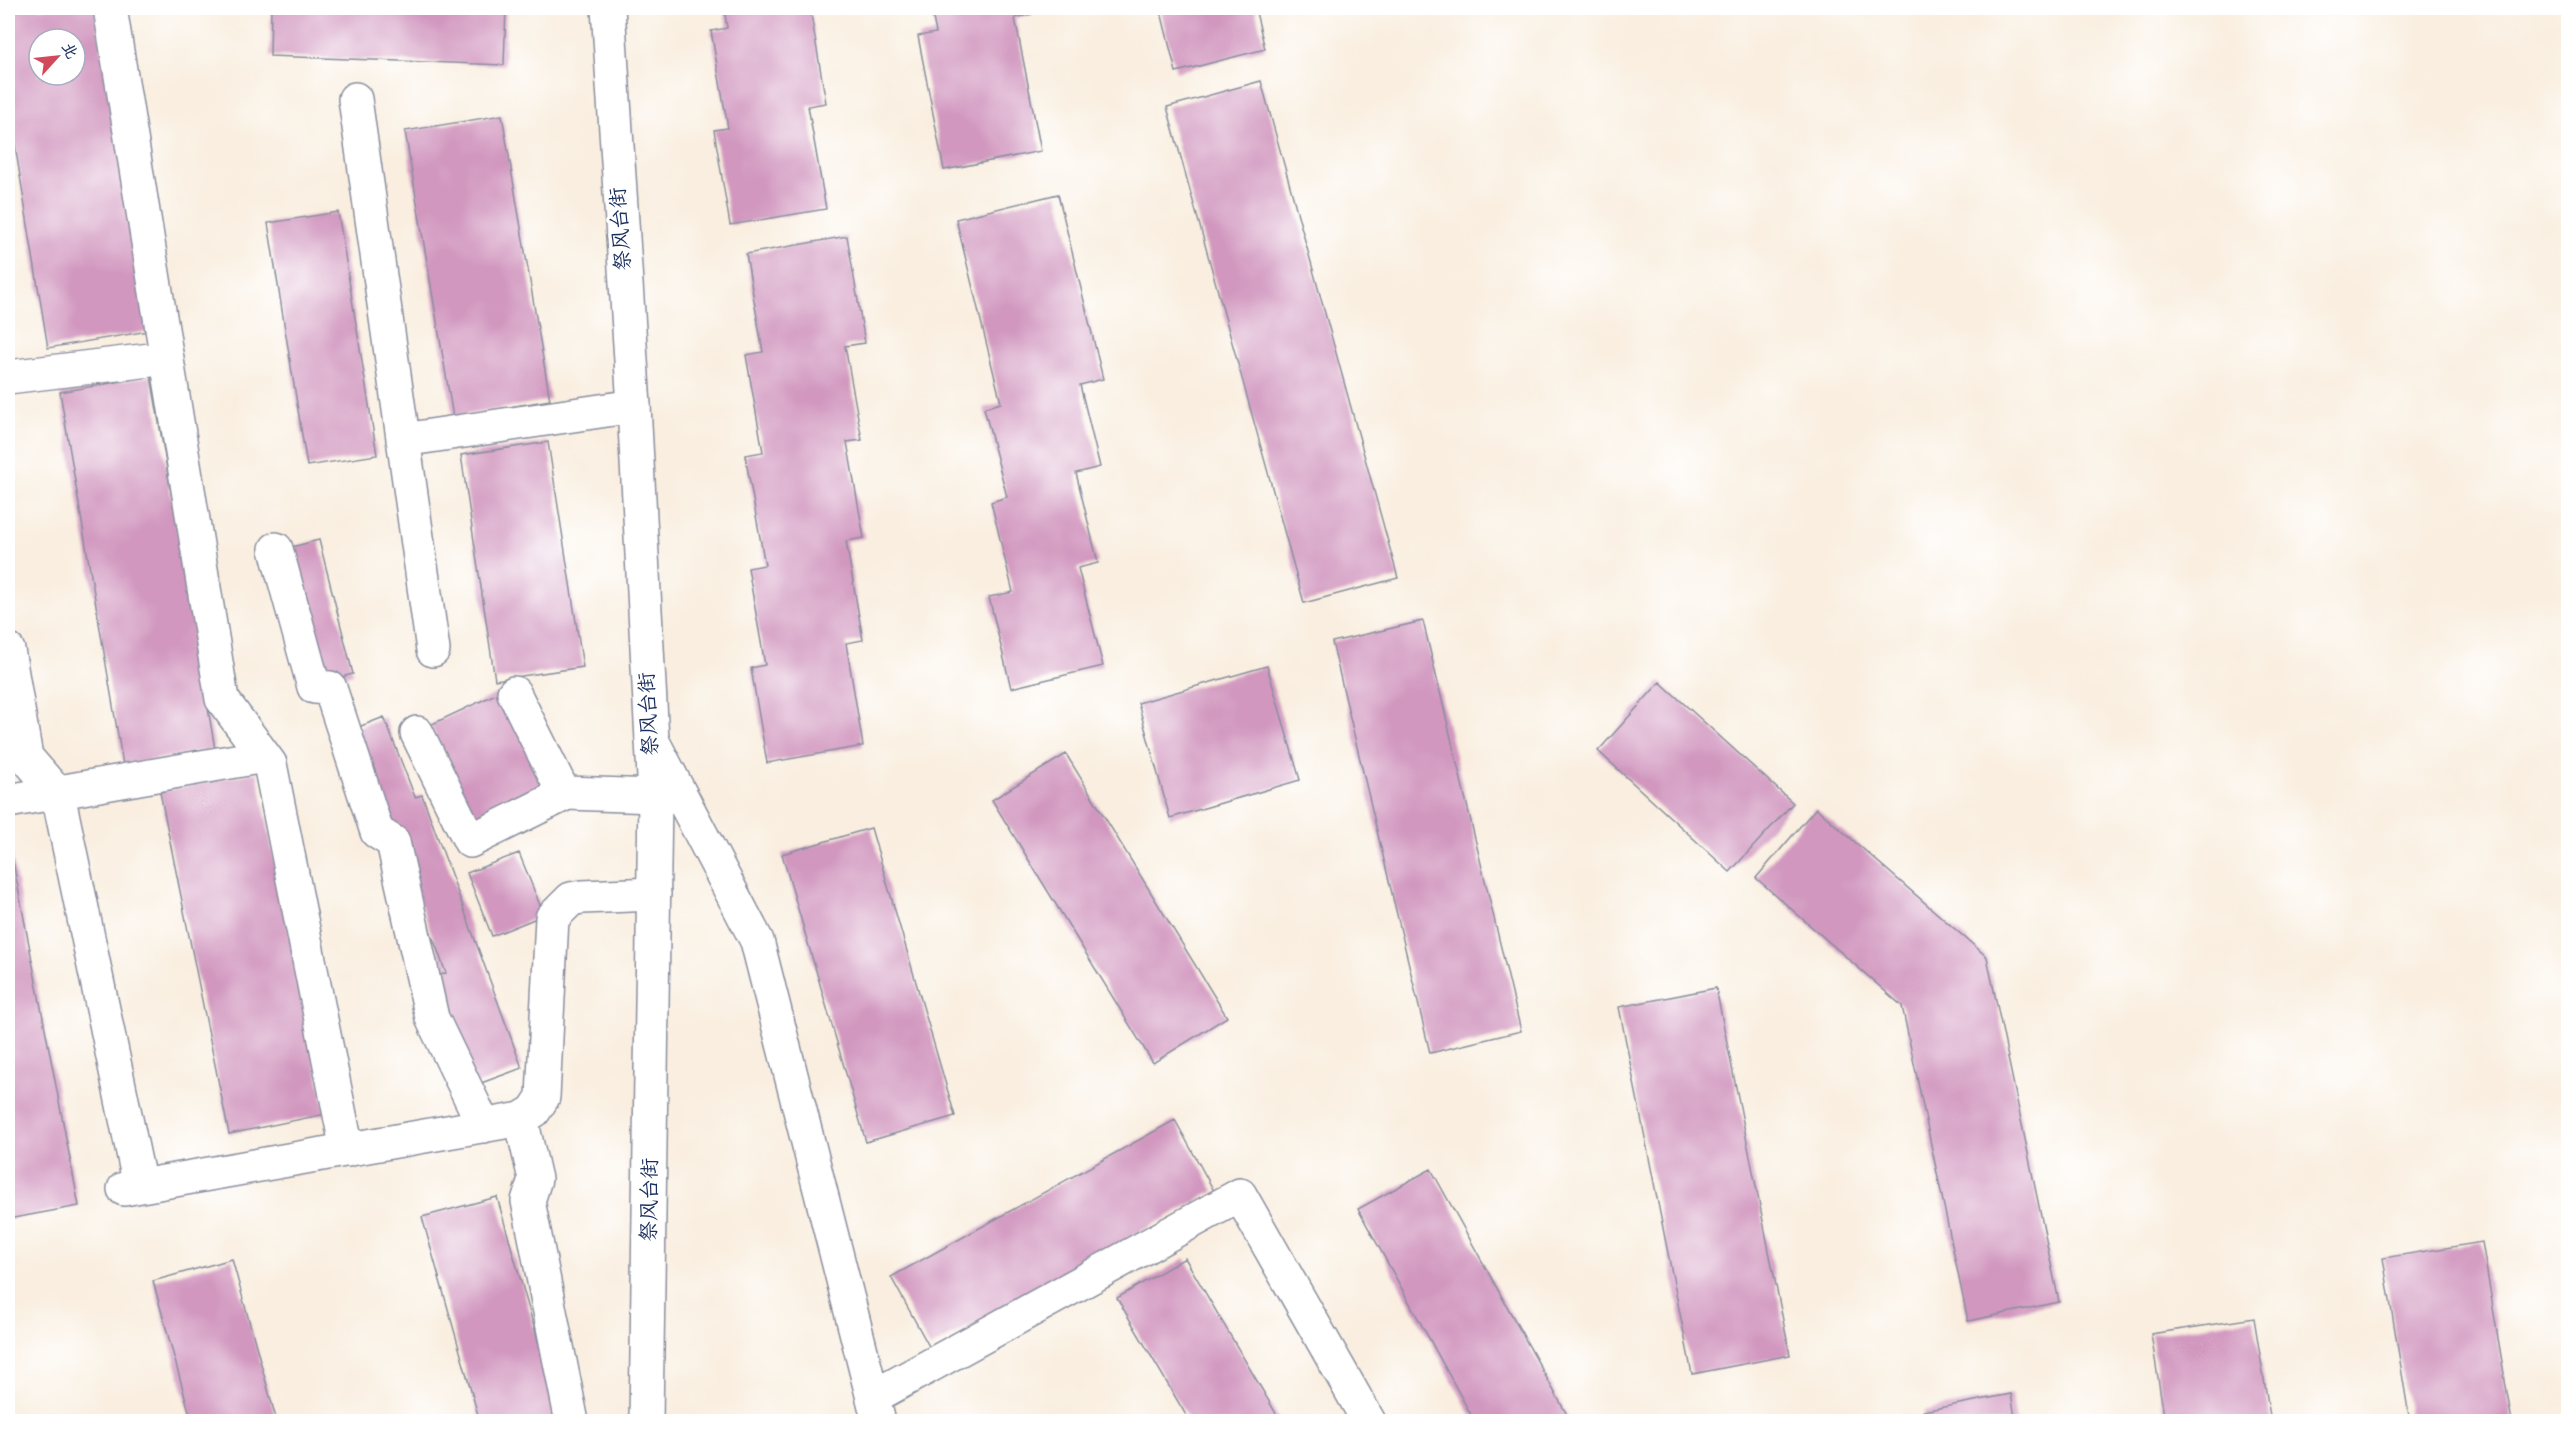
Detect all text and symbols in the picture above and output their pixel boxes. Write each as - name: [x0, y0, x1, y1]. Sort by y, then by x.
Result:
- north arrow: [27, 27, 87, 87]
- text: 北: [54, 39, 83, 64]
- street label: 祭风台街: [604, 186, 640, 272]
- street label: 祭风台街: [633, 671, 667, 757]
- street label: 祭风台街: [635, 1158, 667, 1242]

